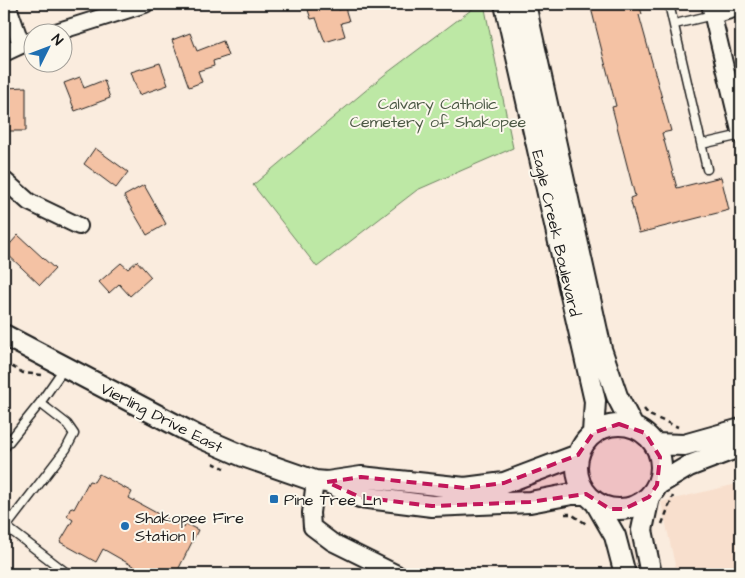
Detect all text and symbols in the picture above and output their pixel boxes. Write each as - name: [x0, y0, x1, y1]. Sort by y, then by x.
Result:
- north arrow: [22, 22, 72, 72]
- text: N: [47, 30, 67, 50]
- park label: Calvary Catholic Cemetery of Shakopee: [350, 93, 527, 134]
- street label: Eagle Creek Boulevard: [525, 148, 586, 319]
- street label: Vierling Drive East: [96, 378, 227, 459]
- place label: Pine Tree Ln: [284, 489, 381, 511]
- marker: Pine Tree Ln: [268, 493, 280, 505]
- place label: Shakopee Fire Station 1: [135, 507, 244, 547]
- marker: Shakopee Fire Station 1: [119, 520, 131, 532]

